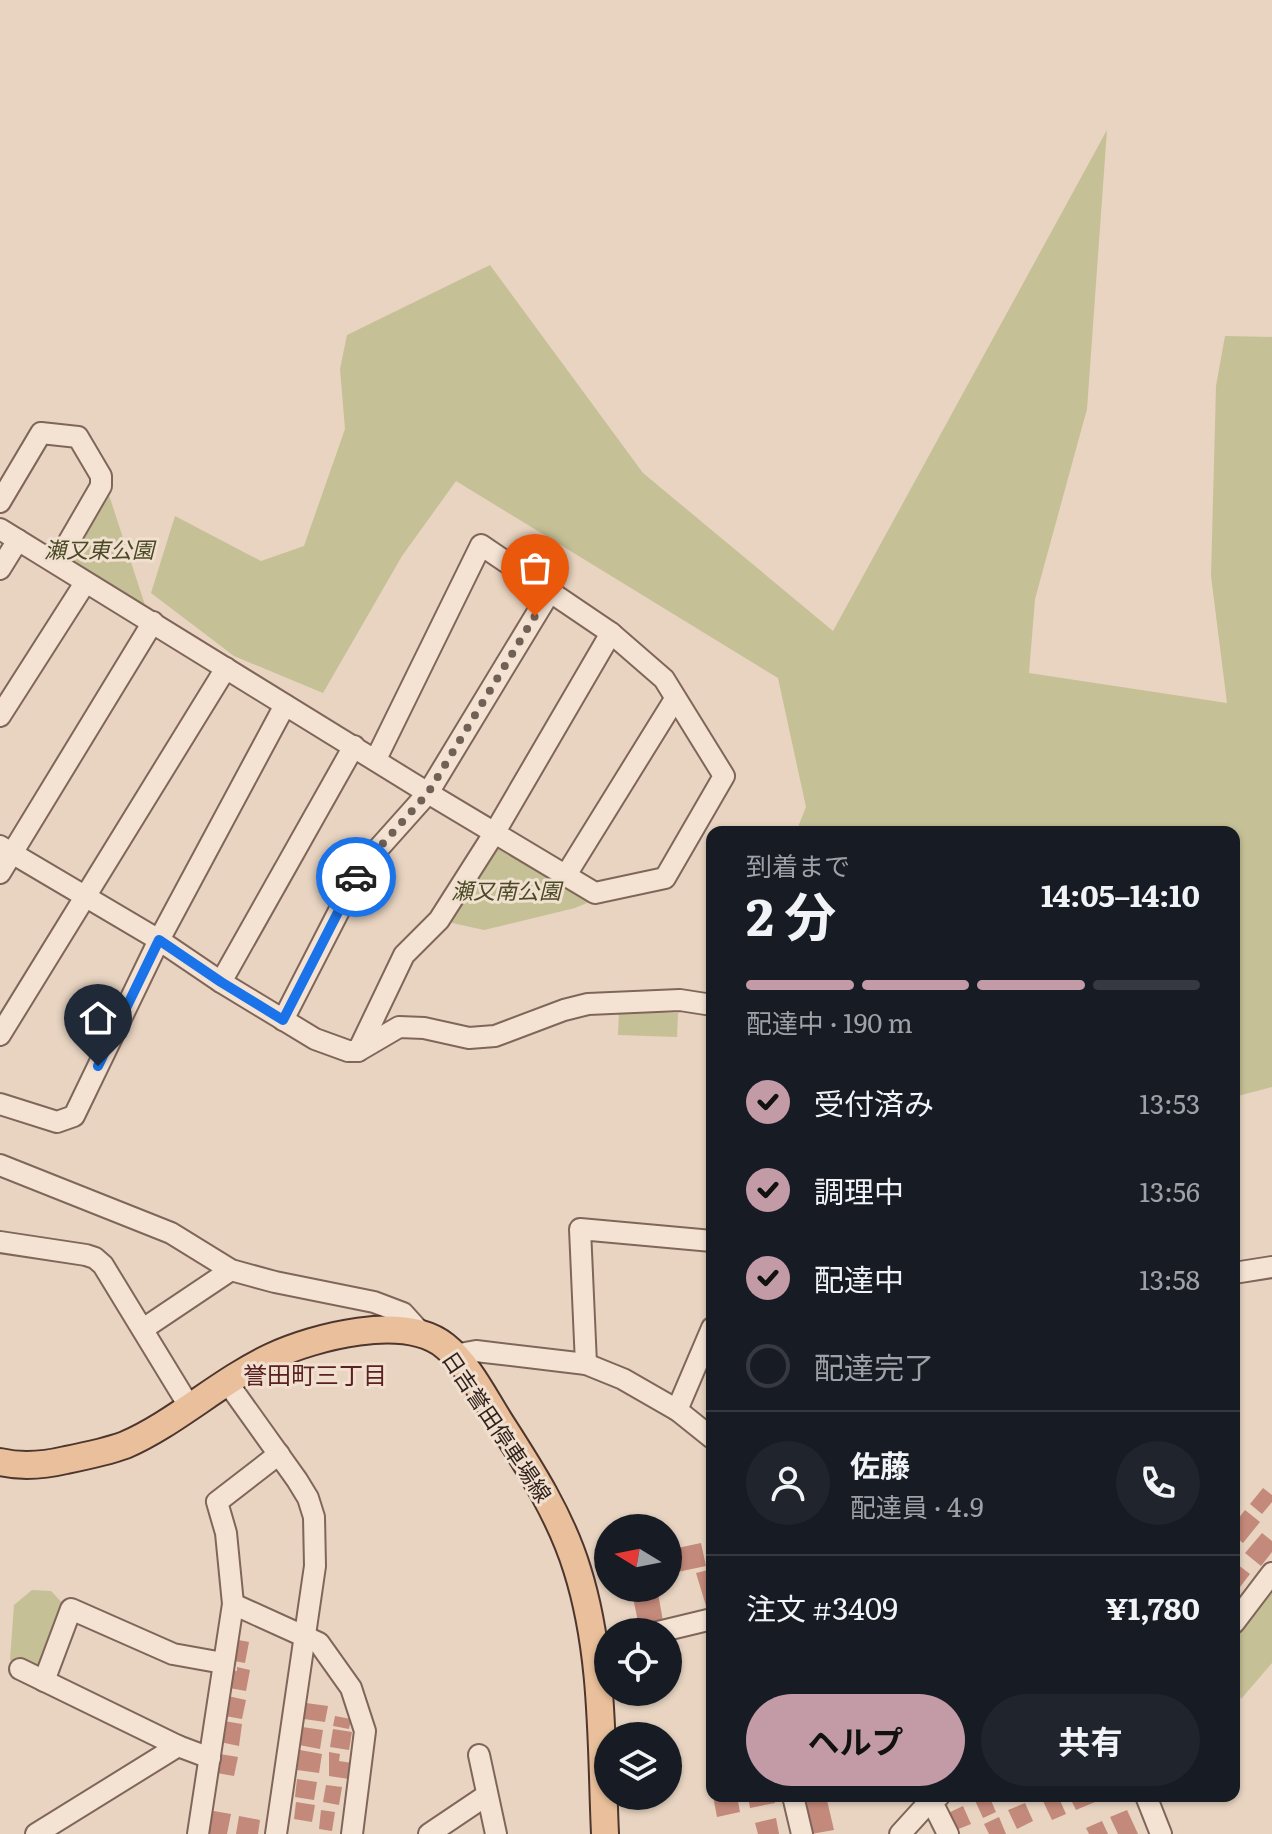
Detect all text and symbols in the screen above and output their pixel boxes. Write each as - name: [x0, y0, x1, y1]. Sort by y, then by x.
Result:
- park label: 瀬又東公園: [44, 532, 157, 565]
- pin: [501, 534, 569, 616]
- icon: bag: [513, 546, 557, 590]
- courier: [316, 837, 396, 917]
- text: 到着まで: [746, 845, 850, 884]
- icon: car: [334, 855, 378, 899]
- text: 14:05–14:10: [1041, 872, 1200, 916]
- park label: 瀬又南公園: [451, 873, 564, 906]
- text: 2 分: [746, 875, 836, 952]
- pin: [64, 984, 132, 1066]
- icon: home: [76, 996, 120, 1040]
- text: 配達中 · 190 m: [746, 1002, 913, 1041]
- icon: check: [746, 1080, 790, 1124]
- text: 受付済み: [814, 1080, 934, 1124]
- text: 13:53: [1139, 1083, 1200, 1122]
- icon: check: [746, 1168, 790, 1212]
- text: 調理中: [814, 1168, 904, 1212]
- text: 13:56: [1139, 1171, 1200, 1210]
- icon: check: [746, 1256, 790, 1300]
- text: 配達中: [814, 1256, 904, 1300]
- text: 13:58: [1139, 1259, 1200, 1298]
- street label: 日吉誉田停車場線: [435, 1344, 561, 1508]
- text: 配達完了: [814, 1344, 934, 1388]
- district label: 誉田町三丁目: [243, 1356, 387, 1391]
- button: person: [746, 1441, 830, 1525]
- button: phone: [1116, 1441, 1200, 1525]
- text: 佐藤: [850, 1442, 910, 1486]
- text: 配達員 · 4.9: [850, 1486, 984, 1525]
- north arrow: [594, 1514, 682, 1602]
- map controls: [594, 1514, 682, 1810]
- text: 注文 #3409: [746, 1585, 898, 1629]
- text: ¥1,780: [1105, 1585, 1200, 1629]
- button: locate: [594, 1618, 682, 1706]
- button: ヘルプ: [746, 1694, 965, 1786]
- button: 共有: [981, 1694, 1200, 1786]
- button: layers: [594, 1722, 682, 1810]

